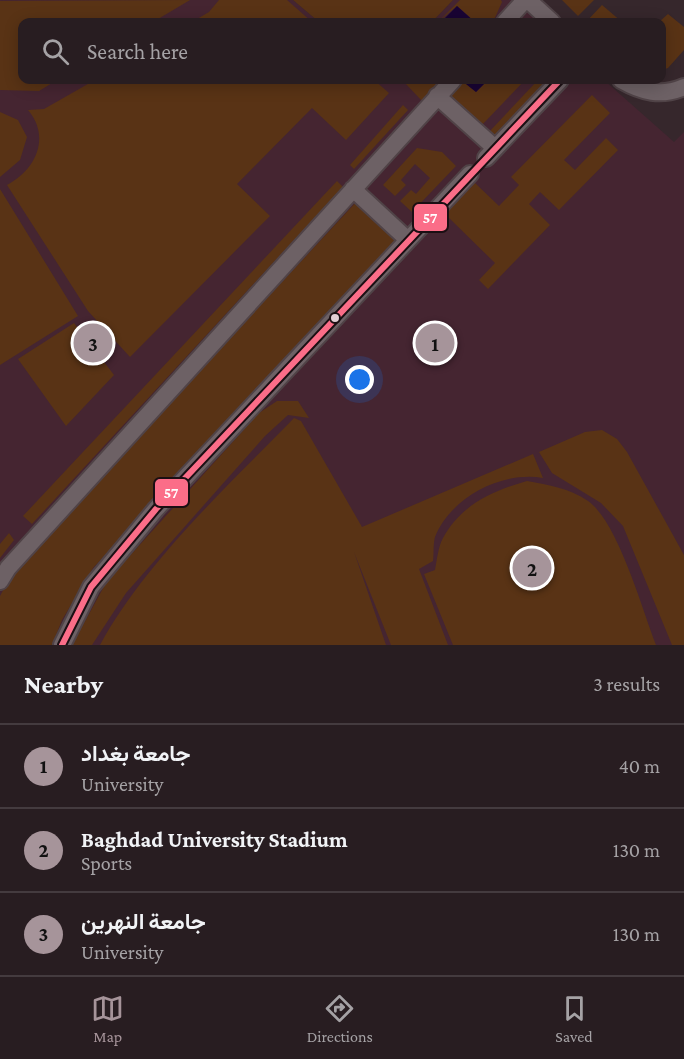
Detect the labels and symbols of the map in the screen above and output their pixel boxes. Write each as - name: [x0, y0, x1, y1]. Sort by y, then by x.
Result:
- line badge: 57: [413, 203, 448, 232]
- text: 57: [422, 209, 438, 226]
- unlabelled marker: [329, 312, 341, 324]
- pin: 3: [74, 320, 112, 366]
- pin: 1: [416, 320, 454, 366]
- your location: [345, 365, 374, 394]
- line badge: 57: [154, 478, 189, 507]
- text: 57: [163, 484, 179, 501]
- pin: 2: [512, 546, 552, 590]

